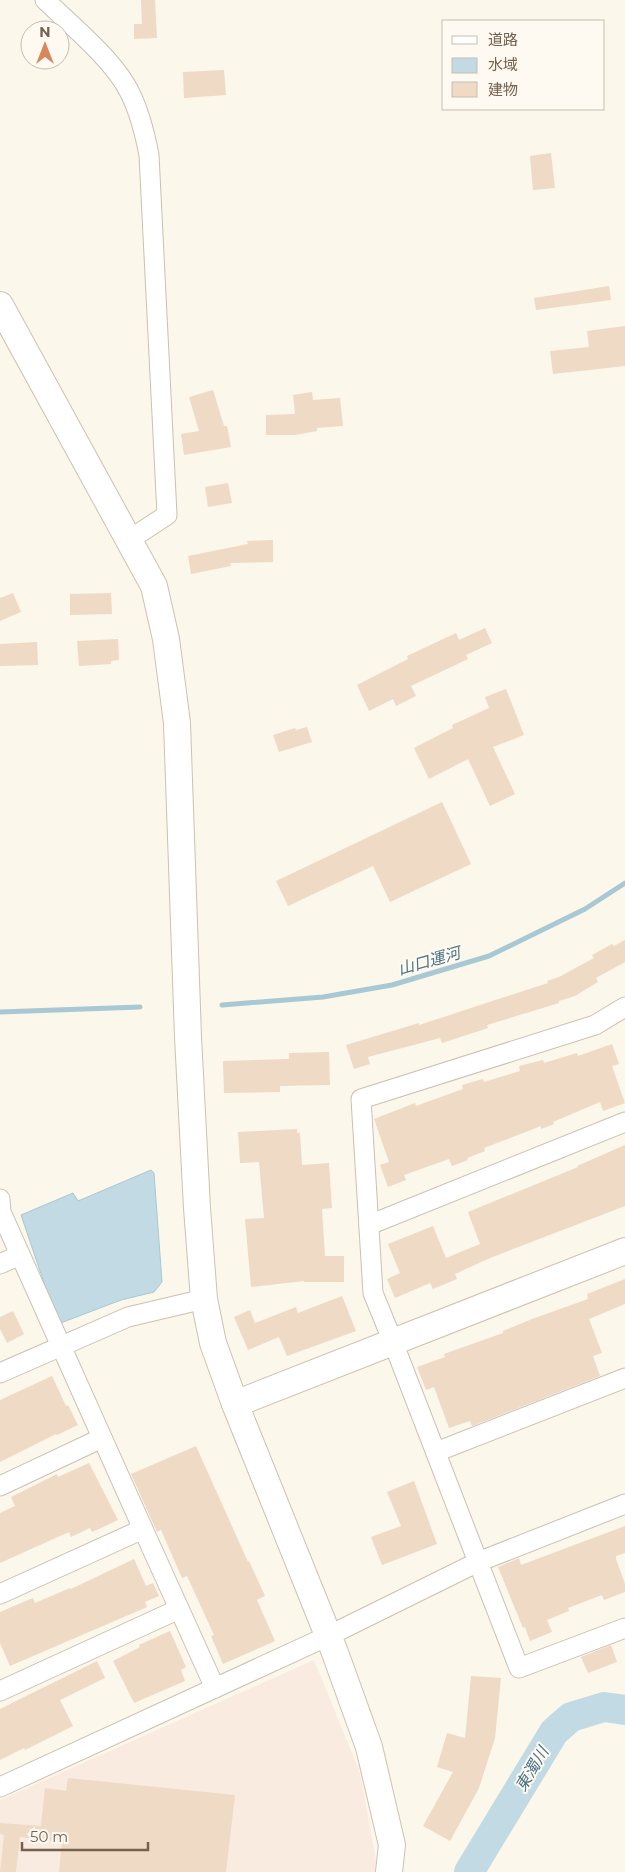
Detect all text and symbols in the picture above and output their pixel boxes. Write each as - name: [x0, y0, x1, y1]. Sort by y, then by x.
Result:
- north arrow: [20, 20, 70, 70]
- legend: [442, 20, 605, 110]
- text: N: [39, 23, 51, 41]
- text: 道路: [488, 30, 518, 49]
- text: 水域: [488, 55, 518, 74]
- text: 建物: [488, 80, 518, 99]
- water label: 山口運河: [396, 942, 465, 979]
- water label: 東濁川: [511, 1742, 554, 1794]
- scale bar: [22, 1820, 149, 1852]
- text: 50 m: [30, 1827, 68, 1846]

